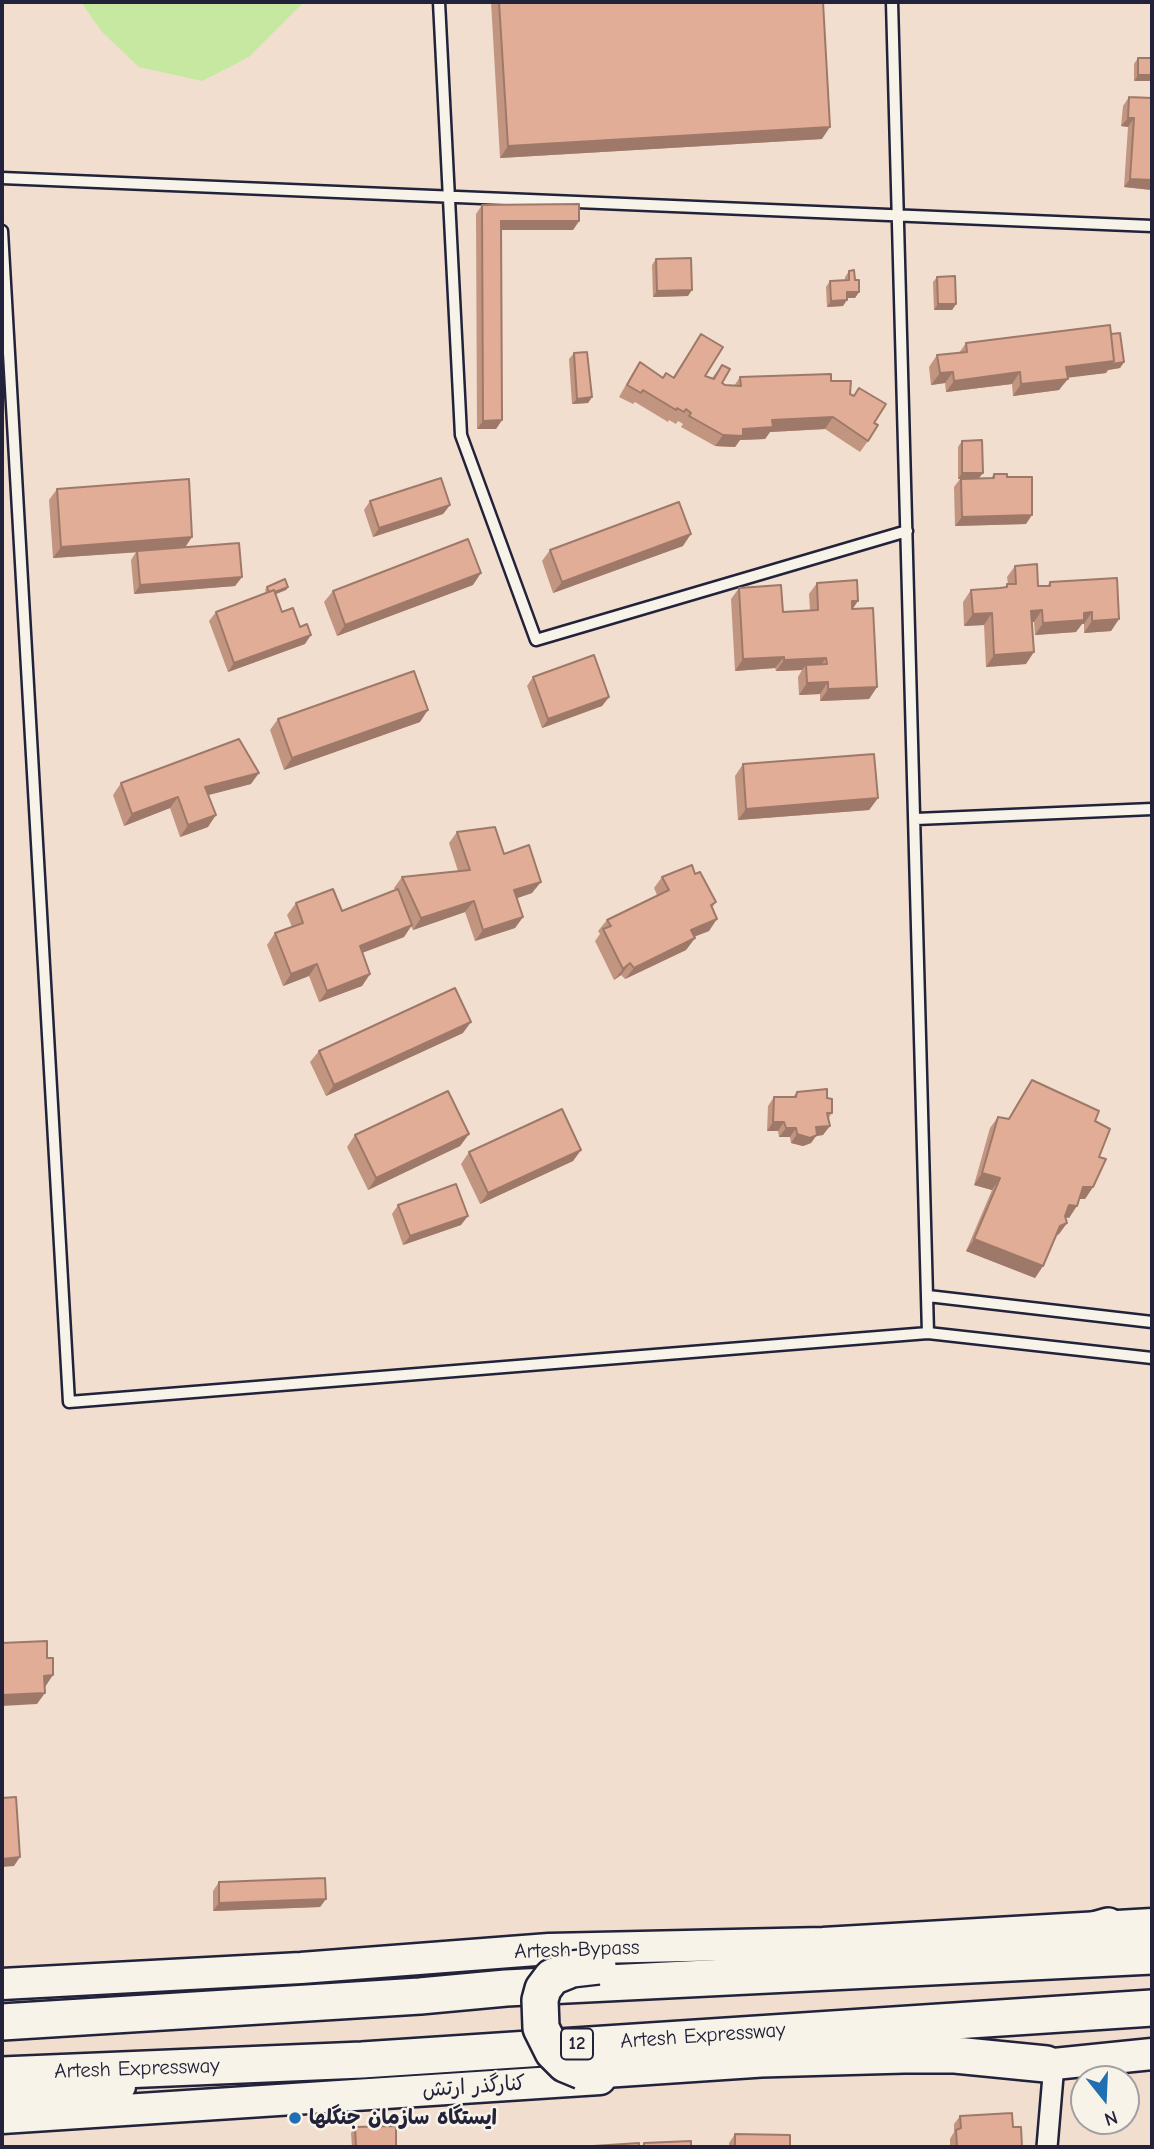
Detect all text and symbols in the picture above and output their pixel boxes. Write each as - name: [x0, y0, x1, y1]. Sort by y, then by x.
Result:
- street label: Artesh Bypass: [514, 1935, 640, 1965]
- street label: Artesh Expressway: [620, 2018, 786, 2054]
- road number: 12: [561, 2028, 593, 2060]
- street label: Artesh Expressway: [54, 2054, 220, 2084]
- north arrow: [1070, 2065, 1140, 2135]
- street label: کنارگذر ارتش: [421, 2071, 527, 2103]
- place label: ایستگاه سازمان جنگلها: [309, 2105, 497, 2131]
- text: N: [1102, 2106, 1120, 2130]
- marker: ایستگاه سازمان جنگلها: [287, 2110, 303, 2126]

